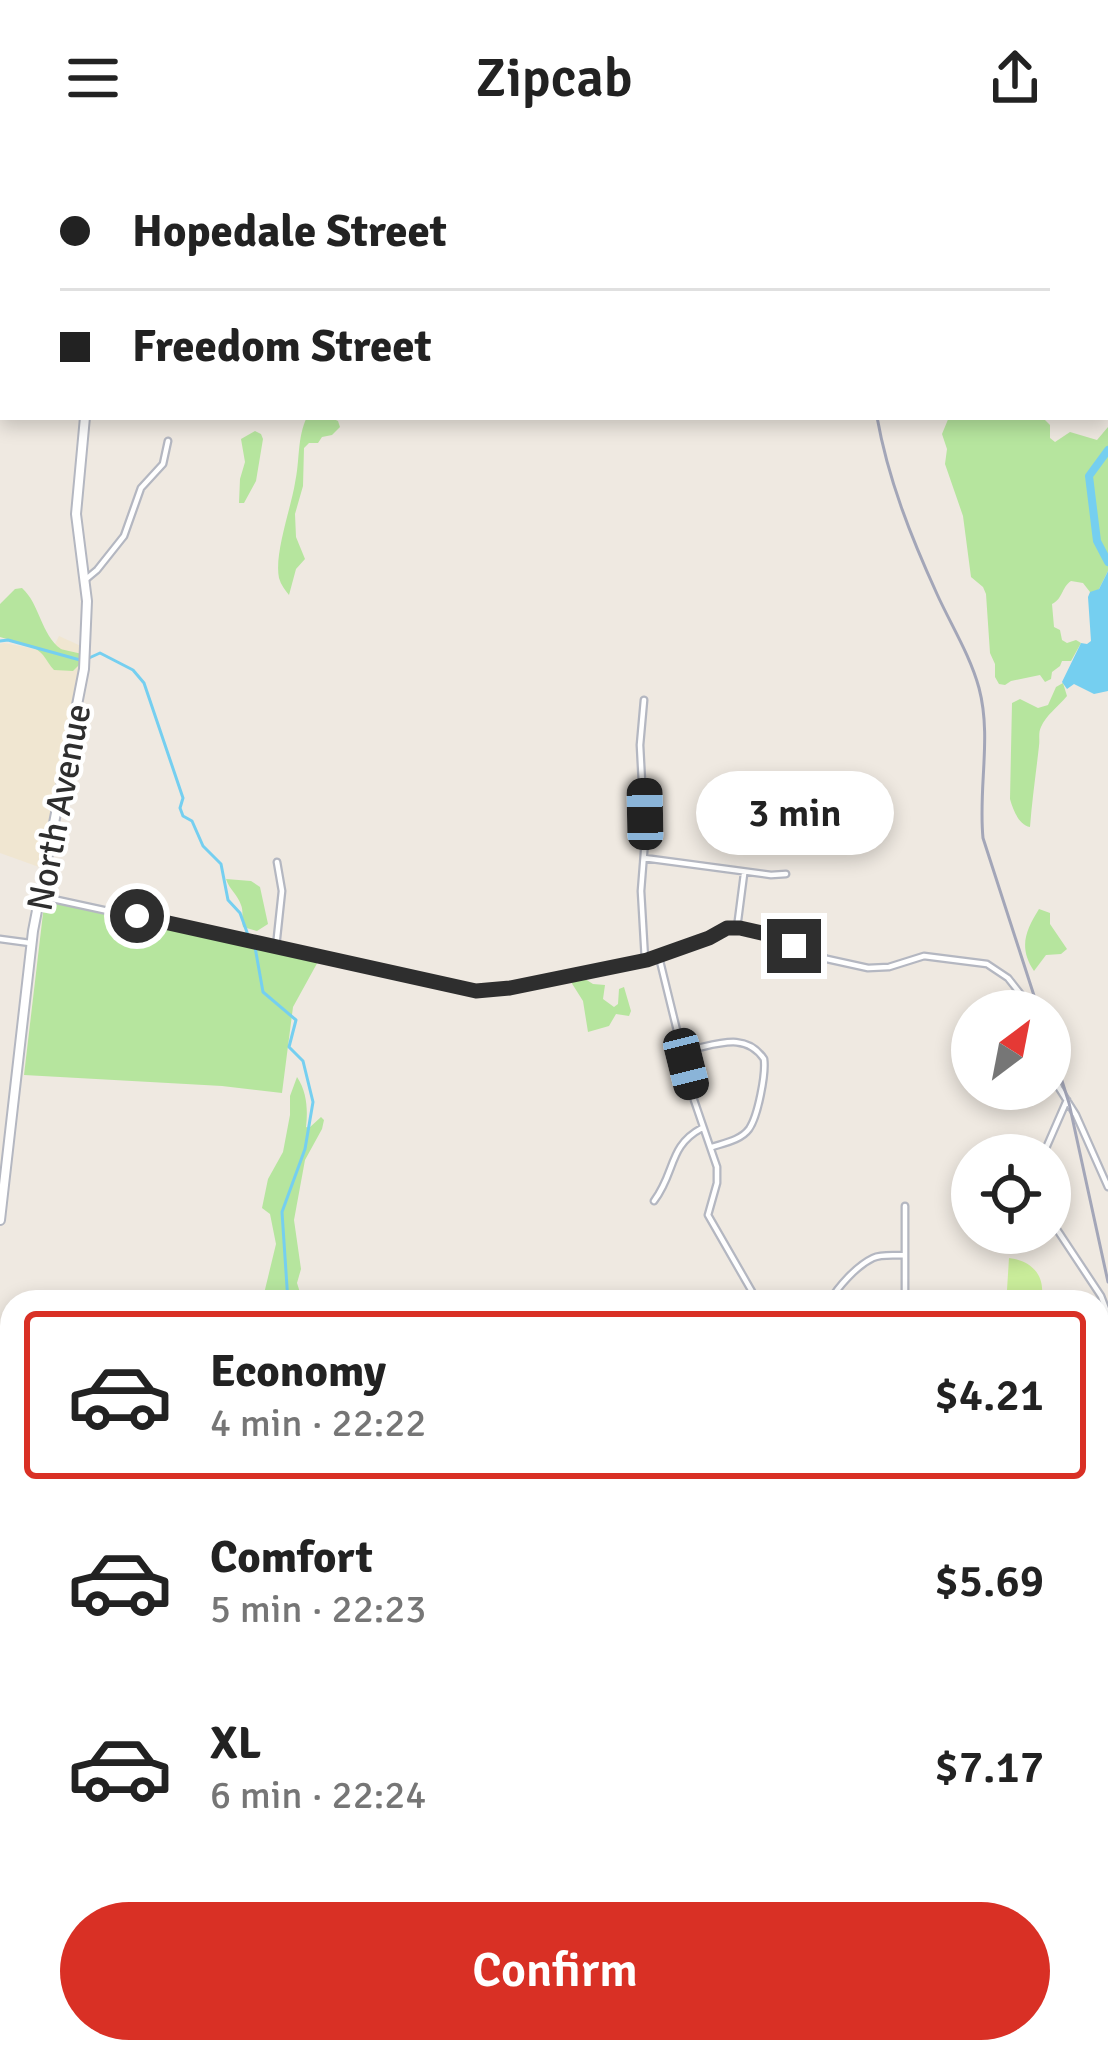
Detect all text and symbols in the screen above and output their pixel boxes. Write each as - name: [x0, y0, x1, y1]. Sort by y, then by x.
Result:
- icon: menu: [60, 45, 126, 111]
- text: Zipcab: [476, 45, 632, 112]
- icon: share: [982, 45, 1048, 111]
- text: Hopedale Street: [132, 204, 447, 259]
- text: Freedom Street: [132, 319, 432, 374]
- street label: North Avenue: [17, 700, 102, 915]
- callout: 3 min: [695, 772, 893, 856]
- car: [626, 778, 664, 850]
- text: 3 min: [748, 789, 842, 837]
- route start: [110, 889, 164, 943]
- route end: [767, 919, 821, 973]
- north arrow: [951, 990, 1071, 1110]
- map controls: [951, 990, 1071, 1254]
- car: [660, 1025, 712, 1103]
- button: locate: [951, 1134, 1071, 1254]
- icon: car: [66, 1341, 174, 1449]
- text: Economy: [210, 1344, 386, 1399]
- text: $4.21: [934, 1368, 1044, 1423]
- text: 4 min · 22:22: [210, 1399, 426, 1447]
- icon: car: [66, 1527, 174, 1635]
- text: Comfort: [210, 1530, 373, 1585]
- text: $5.69: [934, 1554, 1044, 1609]
- text: 5 min · 22:23: [210, 1585, 426, 1633]
- icon: car: [66, 1713, 174, 1821]
- text: XL: [210, 1716, 261, 1771]
- text: $7.17: [934, 1740, 1044, 1795]
- text: 6 min · 22:24: [210, 1771, 426, 1819]
- button: Confirm: [60, 1902, 1050, 2040]

